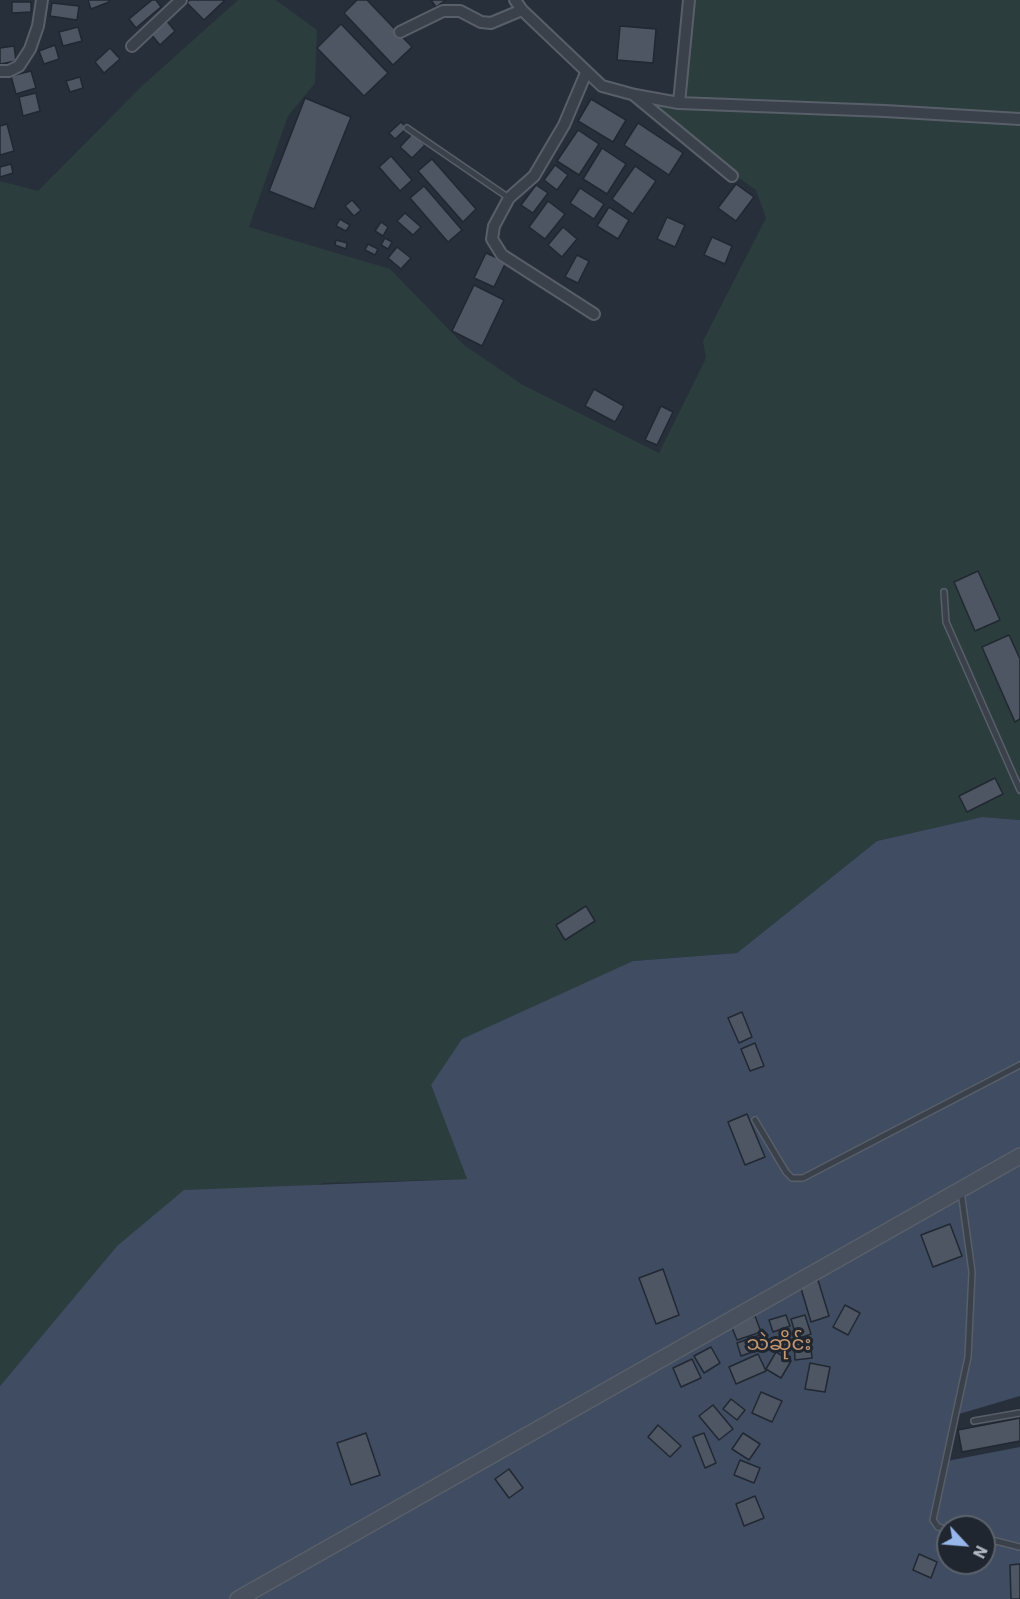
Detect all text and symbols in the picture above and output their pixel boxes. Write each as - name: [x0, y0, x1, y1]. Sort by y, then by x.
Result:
- district label: သဲဆိုင်း: [747, 1332, 811, 1356]
- north arrow: [936, 1515, 996, 1575]
- text: N: [969, 1542, 992, 1562]

